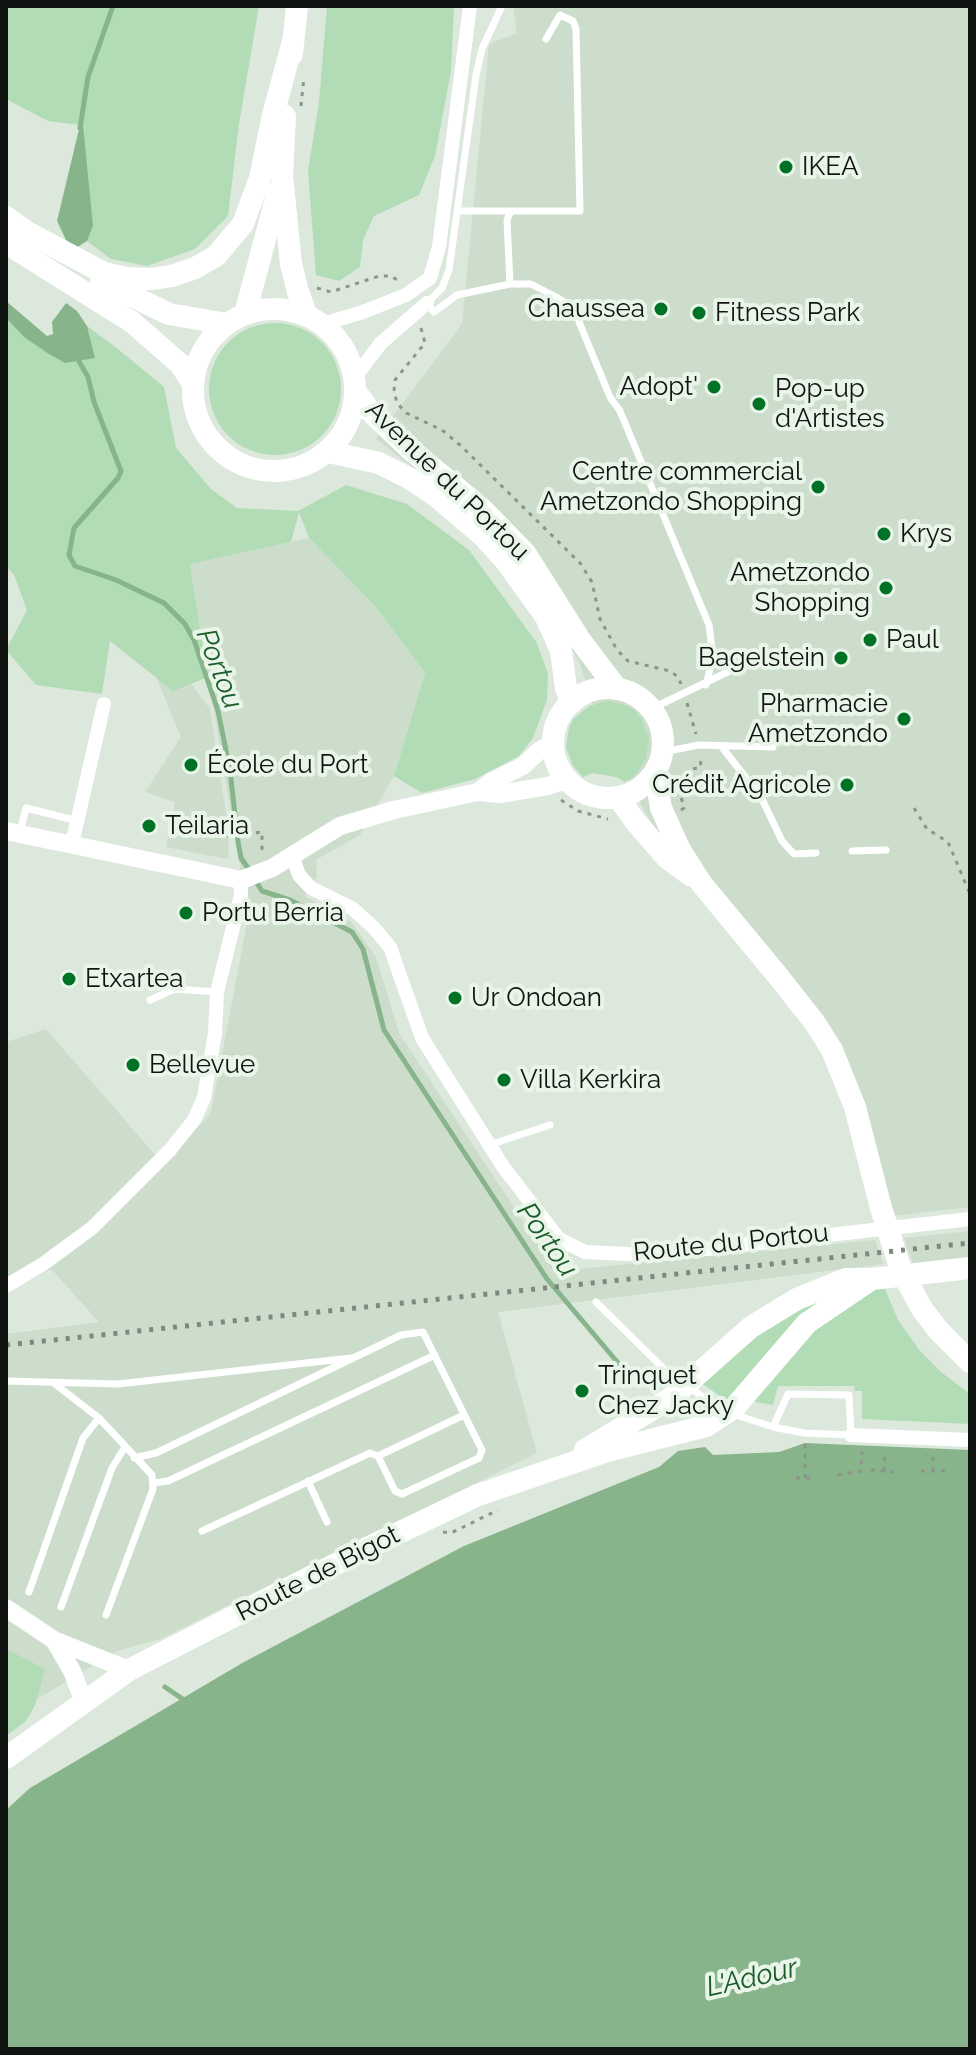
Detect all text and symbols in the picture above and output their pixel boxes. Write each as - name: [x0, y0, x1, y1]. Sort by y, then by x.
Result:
- place label: IKEA: [802, 151, 859, 183]
- marker: IKEA: [777, 158, 795, 176]
- place label: Chaussea: [528, 293, 645, 325]
- place label: Fitness Park: [715, 297, 860, 329]
- marker: Chaussea: [652, 300, 670, 318]
- marker: Fitness Park: [690, 304, 708, 322]
- place label: Adopt': [619, 371, 698, 403]
- place label: Pop-up d'Artistes: [775, 373, 885, 434]
- marker: Adopt': [705, 378, 723, 396]
- street label: Avenue du Portou: [358, 395, 536, 567]
- marker: Pop-up d'Artistes: [750, 395, 768, 413]
- place label: Centre commercial Ametzondo Shopping: [540, 456, 802, 518]
- marker: Centre commercial Ametzondo Shopping: [809, 478, 827, 496]
- place label: Krys: [900, 518, 952, 550]
- marker: Krys: [875, 525, 893, 543]
- place label: Ametzondo Shopping: [730, 557, 870, 618]
- marker: Ametzondo Shopping: [877, 579, 895, 597]
- water label: Portou: [188, 624, 250, 714]
- place label: Paul: [886, 624, 939, 656]
- marker: Paul: [861, 631, 879, 649]
- place label: Bagelstein: [698, 642, 825, 674]
- marker: Bagelstein: [832, 649, 850, 667]
- place label: Pharmacie Ametzondo: [748, 688, 888, 750]
- marker: Pharmacie Ametzondo: [895, 710, 913, 728]
- place label: École du Port: [207, 749, 368, 781]
- marker: École du Port: [182, 756, 200, 774]
- place label: Crédit Agricole: [652, 769, 831, 801]
- marker: Crédit Agricole: [838, 776, 856, 794]
- place label: Teilaria: [165, 810, 249, 842]
- marker: Teilaria: [140, 817, 158, 835]
- place label: Portu Berria: [202, 897, 344, 929]
- marker: Portu Berria: [177, 904, 195, 922]
- place label: Etxartea: [85, 963, 184, 995]
- marker: Etxartea: [60, 970, 78, 988]
- place label: Ur Ondoan: [471, 982, 602, 1014]
- marker: Ur Ondoan: [446, 989, 464, 1007]
- place label: Bellevue: [149, 1049, 255, 1081]
- marker: Bellevue: [124, 1056, 142, 1074]
- place label: Villa Kerkira: [520, 1064, 661, 1096]
- marker: Villa Kerkira: [495, 1071, 513, 1089]
- water label: Portou: [509, 1196, 585, 1284]
- street label: Route du Portou: [632, 1217, 830, 1269]
- place label: Trinquet Chez Jacky: [598, 1360, 734, 1422]
- marker: Trinquet Chez Jacky: [573, 1382, 591, 1400]
- street label: Route de Bigot: [231, 1519, 405, 1629]
- water label: L'Adour: [703, 1951, 801, 2005]

